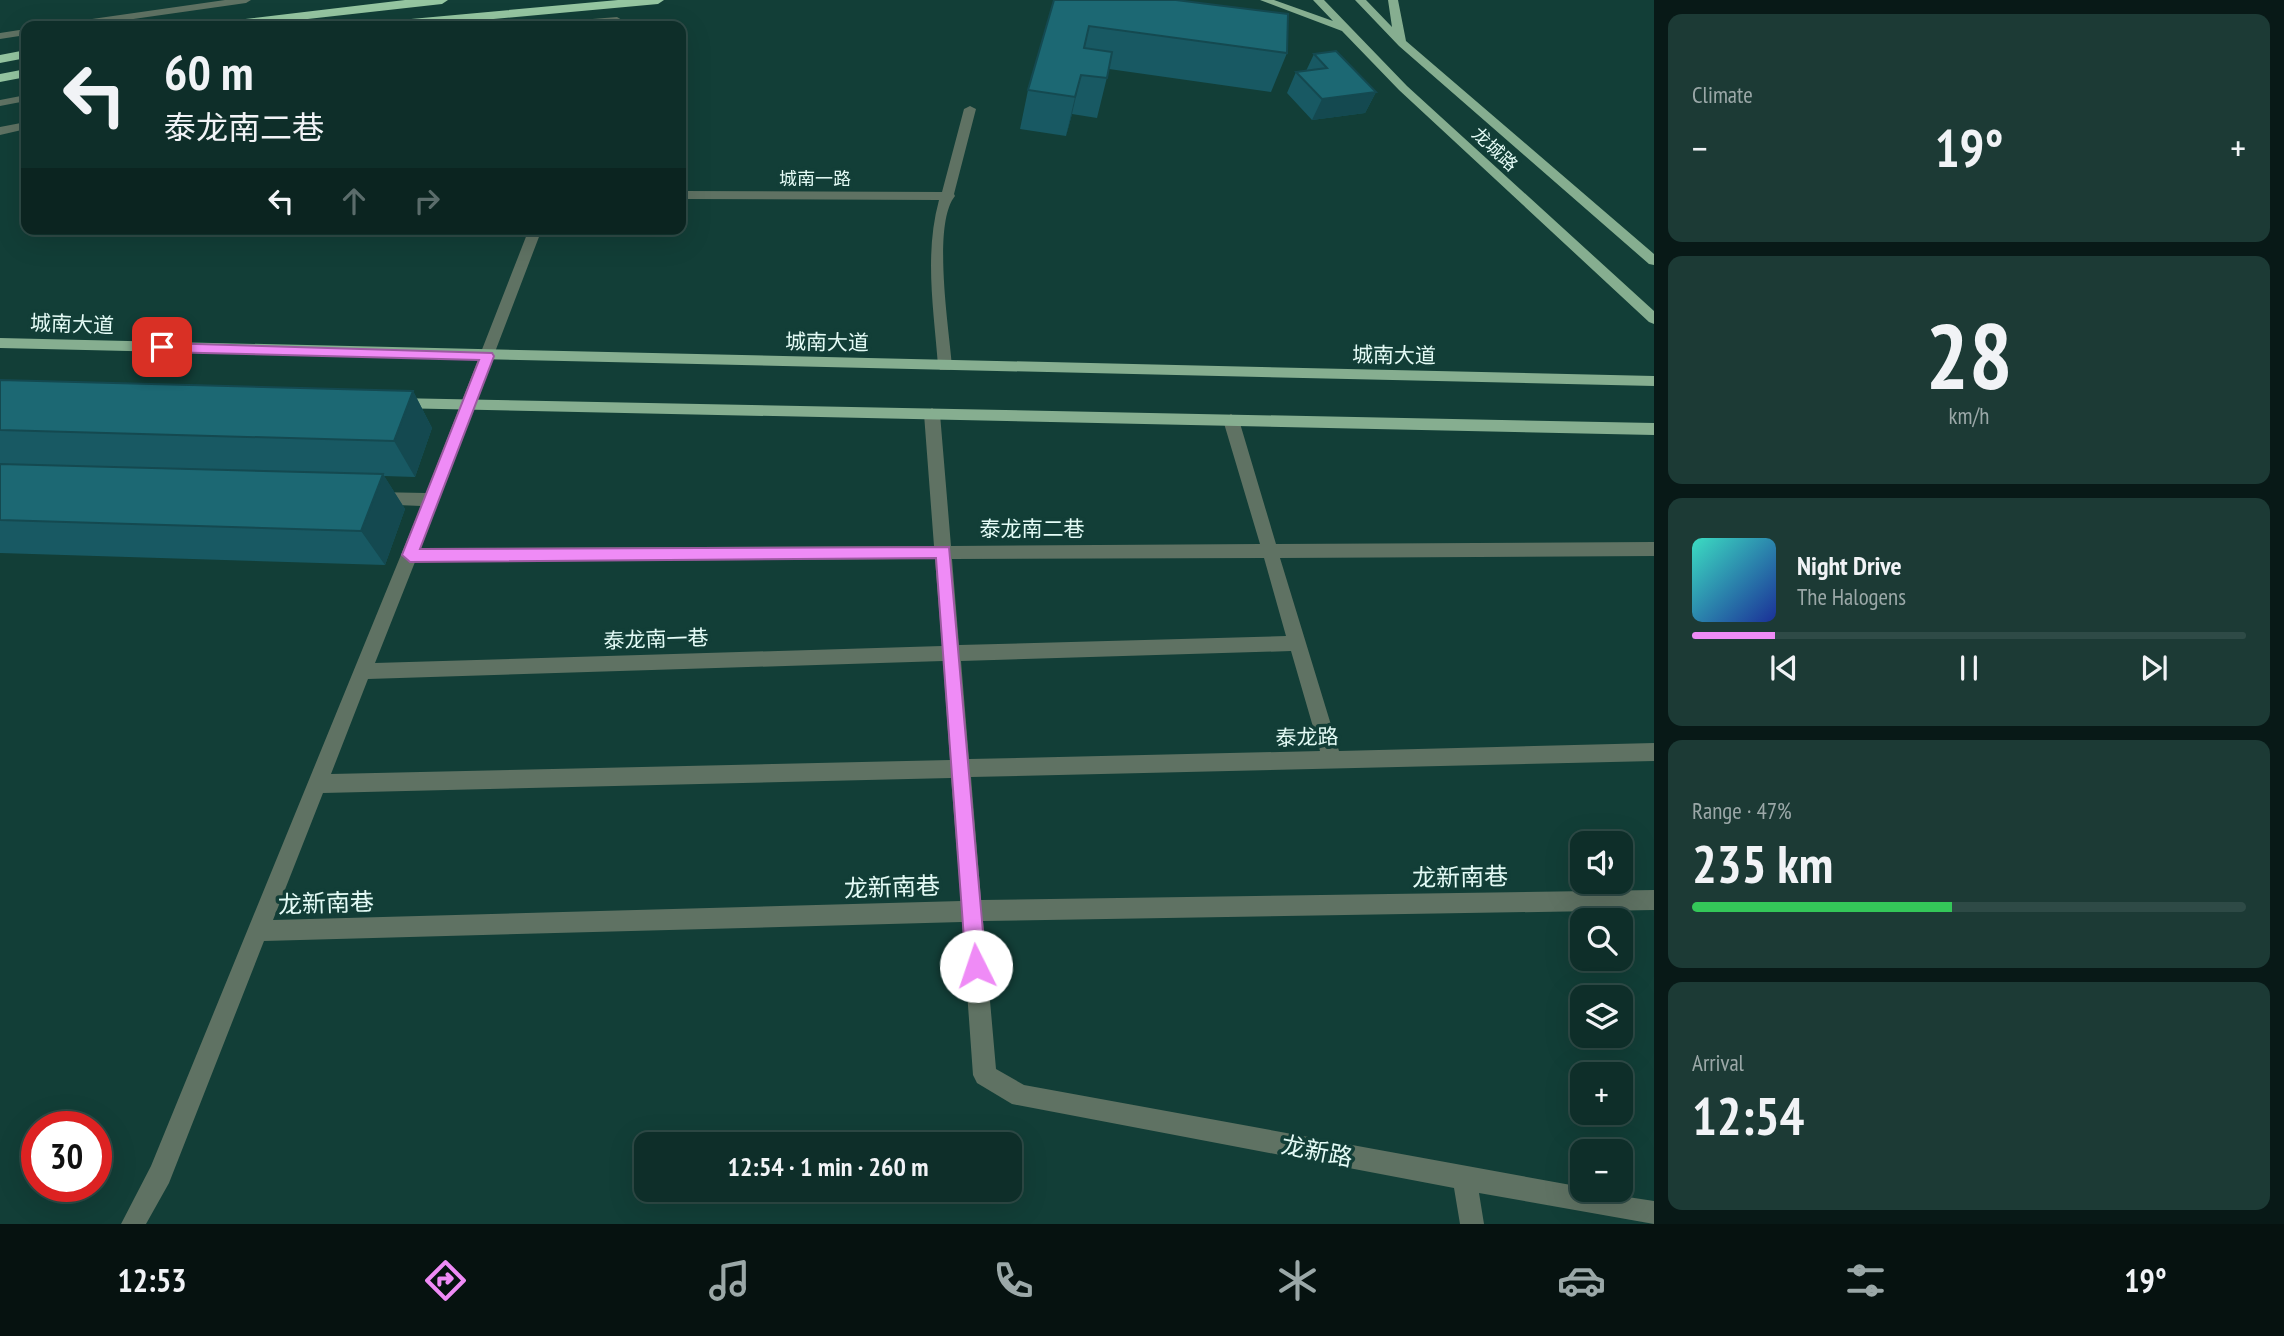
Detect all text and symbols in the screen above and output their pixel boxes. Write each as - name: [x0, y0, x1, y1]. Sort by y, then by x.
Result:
- text: 60 m: [164, 40, 253, 104]
- icon: left: [49, 49, 140, 140]
- text: Climate: [1692, 80, 1753, 109]
- text: 泰龙南二巷: [164, 106, 324, 148]
- text: 19°: [1935, 114, 2003, 181]
- street label: 龙城路: [1467, 122, 1523, 176]
- text: −: [1692, 123, 1708, 172]
- text: +: [2230, 123, 2246, 172]
- street label: 城南一路: [779, 167, 851, 190]
- icon: left: [262, 182, 300, 220]
- icon: ahead: [335, 182, 373, 220]
- icon: right: [408, 182, 446, 220]
- text: 28: [1926, 296, 2013, 414]
- street label: 城南大道: [30, 309, 114, 339]
- pin: [132, 317, 192, 377]
- icon: arrive: [143, 328, 181, 366]
- street label: 城南大道: [785, 328, 869, 356]
- street label: 城南大道: [1352, 341, 1436, 369]
- text: km/h: [1949, 401, 1989, 430]
- street label: 泰龙南二巷: [980, 515, 1085, 542]
- text: Night Drive: [1797, 549, 1902, 582]
- text: The Halogens: [1797, 582, 1906, 611]
- street label: 泰龙南一巷: [603, 624, 709, 654]
- icon: previous: [1765, 649, 1803, 687]
- icon: pause: [1950, 649, 1988, 687]
- icon: next: [2135, 649, 2173, 687]
- street label: 泰龙路: [1275, 722, 1339, 752]
- text: Range · 47%: [1692, 796, 1792, 825]
- text: 235 km: [1692, 830, 1833, 897]
- map controls: [1570, 831, 1633, 1202]
- button: sound: [1570, 831, 1633, 894]
- street label: 龙新南巷: [1412, 861, 1508, 893]
- street label: 龙新南巷: [843, 870, 941, 904]
- street label: 龙新南巷: [277, 886, 375, 920]
- button: search: [1570, 908, 1633, 971]
- position arrow: [939, 929, 1013, 1003]
- button: layers: [1570, 985, 1633, 1048]
- text: Arrival: [1692, 1048, 1744, 1077]
- button: +: [1570, 1062, 1633, 1125]
- text: 12:54: [1692, 1082, 1804, 1149]
- speed limit sign: 30: [21, 1111, 112, 1202]
- street label: 龙新路: [1279, 1129, 1355, 1173]
- button: −: [1570, 1139, 1633, 1202]
- text: 12:54 · 1 min · 260 m: [728, 1150, 928, 1183]
- icon: directions: [421, 1256, 470, 1305]
- icon: music: [705, 1256, 754, 1305]
- icon: phone: [989, 1256, 1038, 1305]
- icon: climate: [1273, 1256, 1322, 1305]
- icon: car: [1557, 1256, 1606, 1305]
- icon: filters: [1841, 1256, 1890, 1305]
- text: 12:53: [117, 1259, 187, 1301]
- text: 19°: [2124, 1259, 2167, 1301]

